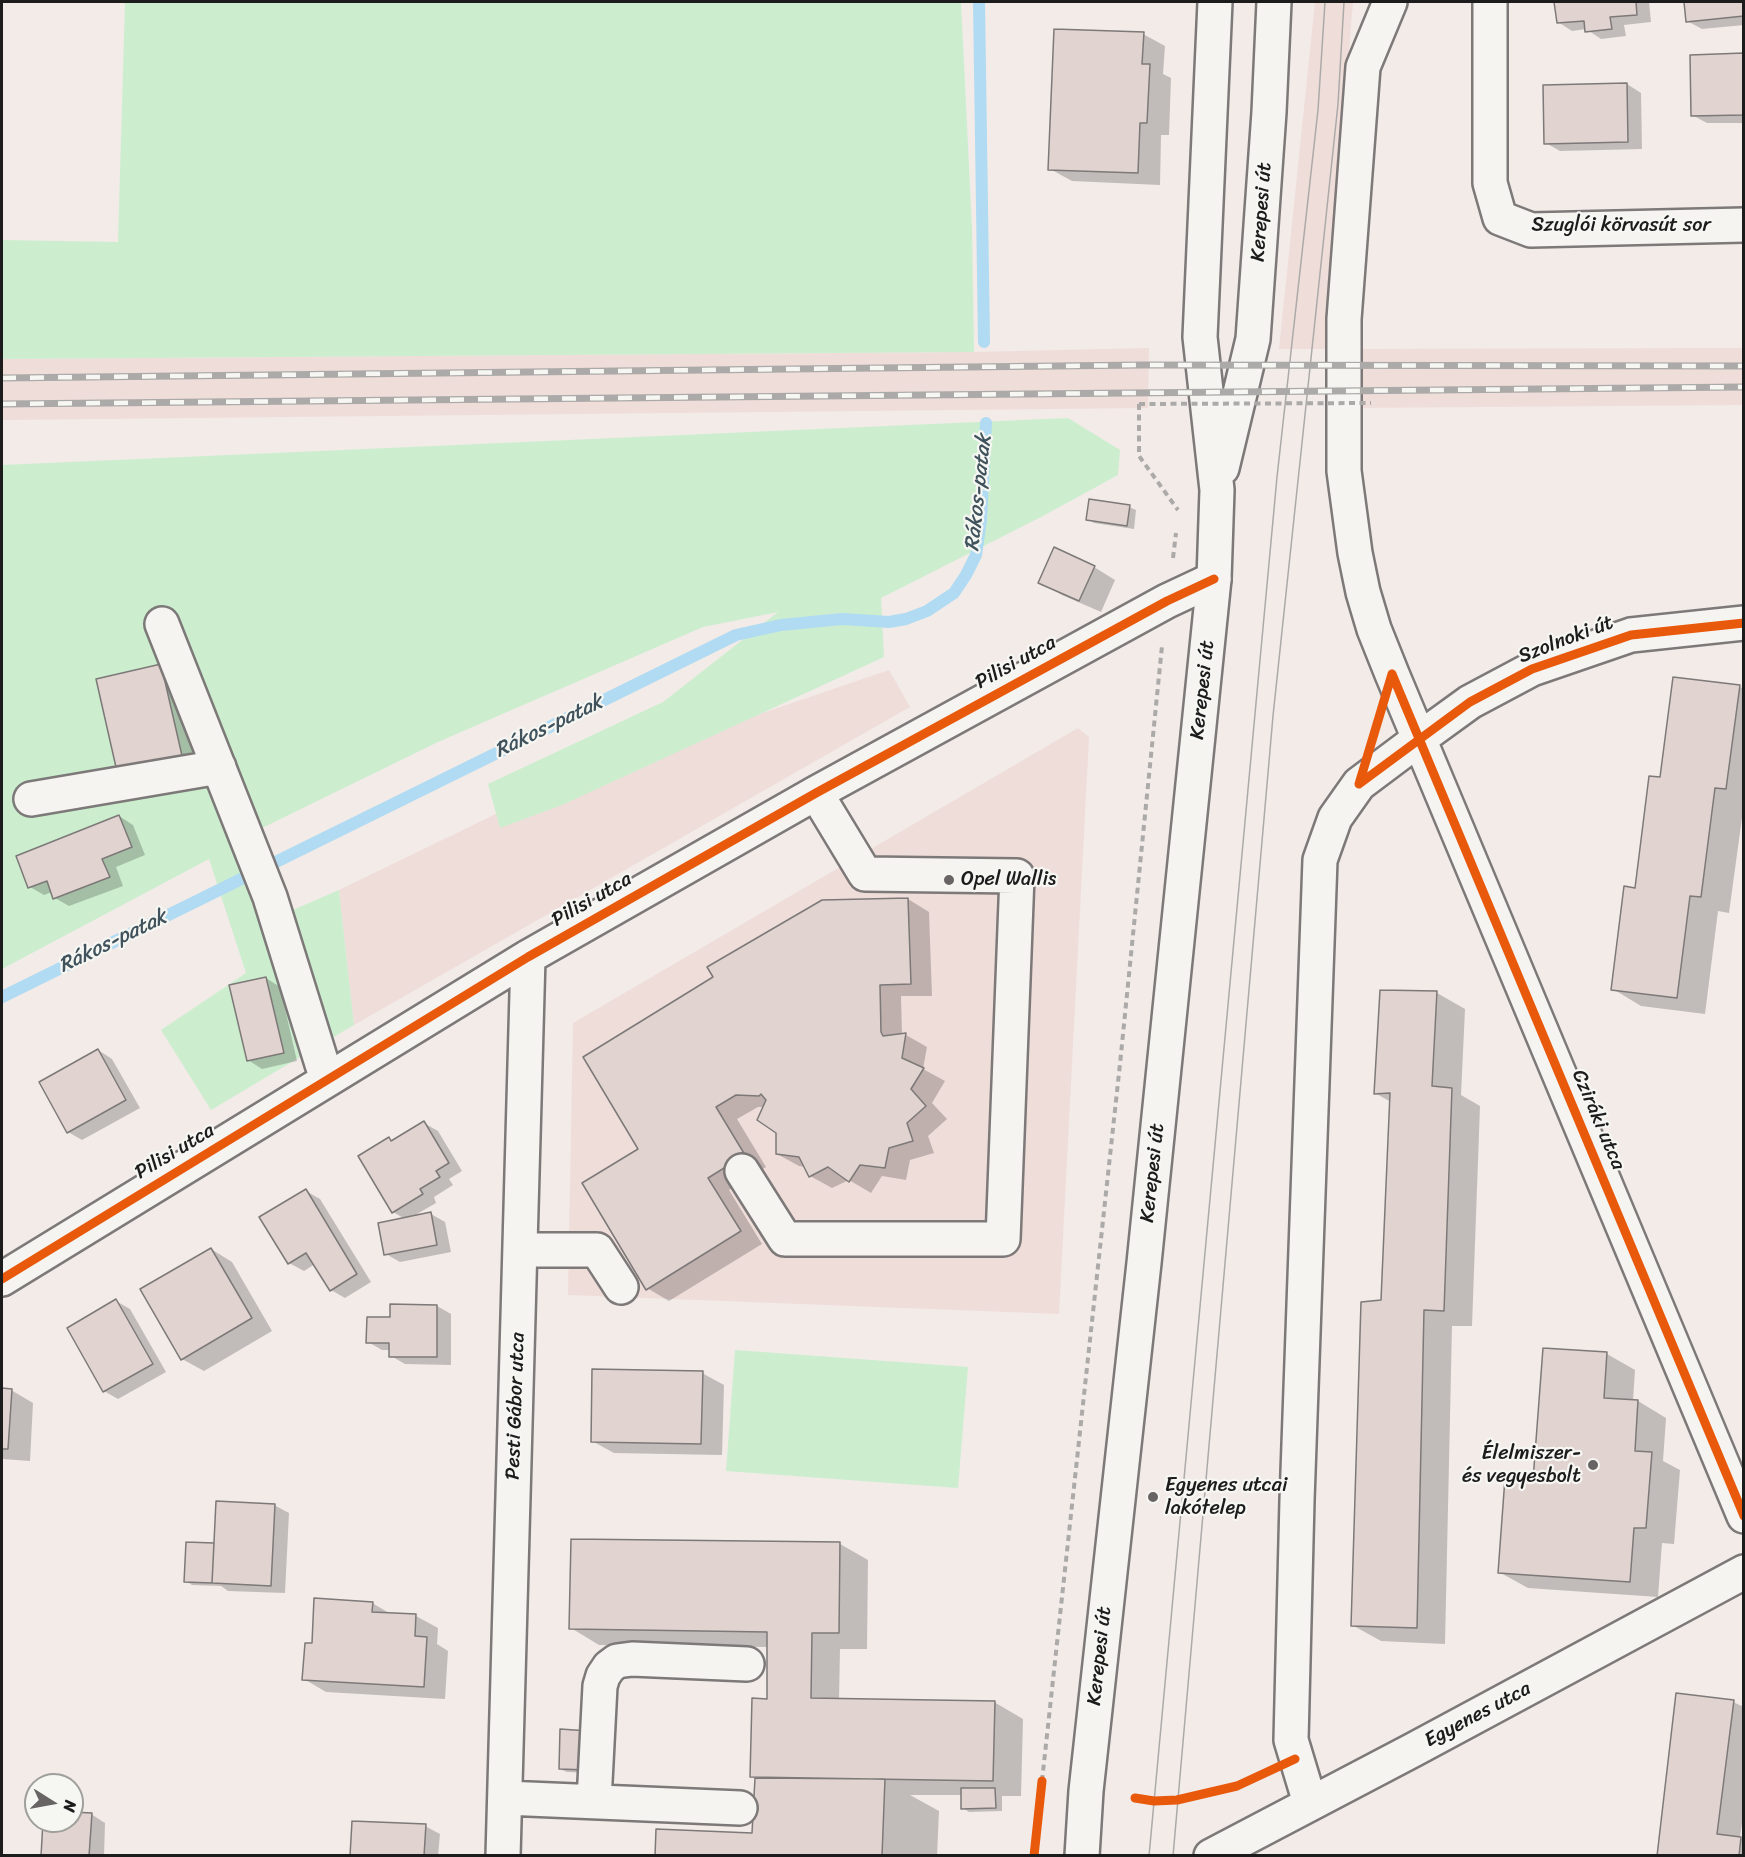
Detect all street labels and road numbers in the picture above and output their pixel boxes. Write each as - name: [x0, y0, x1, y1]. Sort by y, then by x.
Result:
- street label: Kerepesi út: [1247, 162, 1277, 262]
- street label: Szuglói körvasút sor: [1531, 214, 1711, 238]
- street label: Szolnoki út: [1515, 611, 1617, 669]
- street label: Pilisi utca: [972, 631, 1060, 695]
- street label: Kerepesi út: [1186, 639, 1220, 741]
- street label: Pilisi utca: [548, 868, 636, 932]
- street label: Cziráki utca: [1566, 1066, 1630, 1174]
- street label: Pilisi utca: [131, 1119, 219, 1185]
- street label: Kerepesi út: [1136, 1122, 1170, 1224]
- street label: Pesti Gábor utca: [501, 1332, 531, 1480]
- street label: Kerepesi út: [1083, 1605, 1117, 1707]
- street label: Egyenes utca: [1421, 1677, 1535, 1753]

